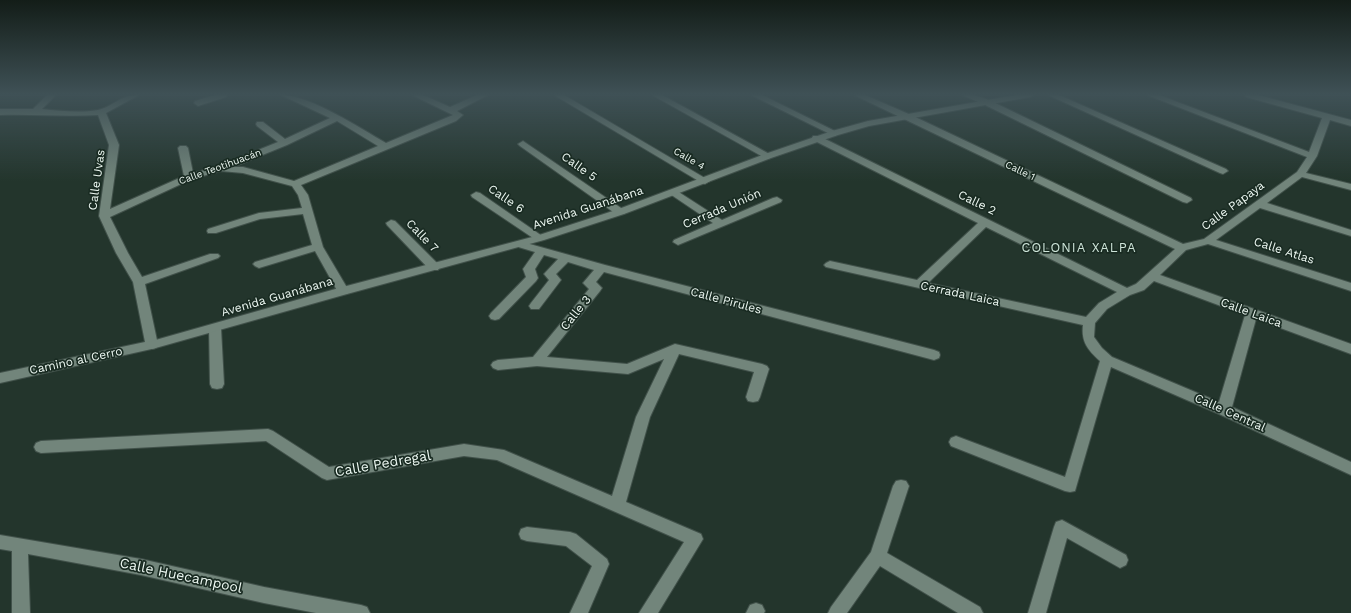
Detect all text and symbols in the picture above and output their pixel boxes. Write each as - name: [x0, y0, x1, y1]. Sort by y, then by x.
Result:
- street label: Calle 4: [671, 145, 707, 173]
- street label: Calle Teotihuacán: [177, 147, 263, 187]
- street label: Calle Uvas: [86, 149, 108, 211]
- street label: Calle 5: [558, 150, 600, 184]
- street label: Calle 1: [1003, 159, 1037, 183]
- street label: Calle Papaya: [1199, 178, 1267, 234]
- street label: Calle 6: [485, 182, 527, 216]
- street label: Avenida Guanábana: [531, 183, 645, 233]
- street label: Cerrada Unión: [681, 186, 763, 232]
- street label: Calle 2: [956, 188, 998, 218]
- street label: Calle 7: [403, 217, 441, 255]
- street label: Calle Atlas: [1252, 234, 1316, 268]
- district label: COLONIA XALPA: [1021, 240, 1137, 256]
- street label: Avenida Guanábana: [220, 274, 334, 320]
- street label: Cerrada Laica: [919, 279, 1001, 309]
- street label: Calle Pirules: [689, 285, 763, 317]
- street label: Calle 3: [558, 293, 594, 333]
- street label: Calle Laica: [1218, 295, 1284, 331]
- street label: Camino al Cerro: [28, 344, 124, 378]
- street label: Calle Central: [1192, 391, 1268, 435]
- street label: Calle Pedregal: [334, 447, 432, 481]
- street label: Calle Huecampool: [118, 555, 244, 597]

